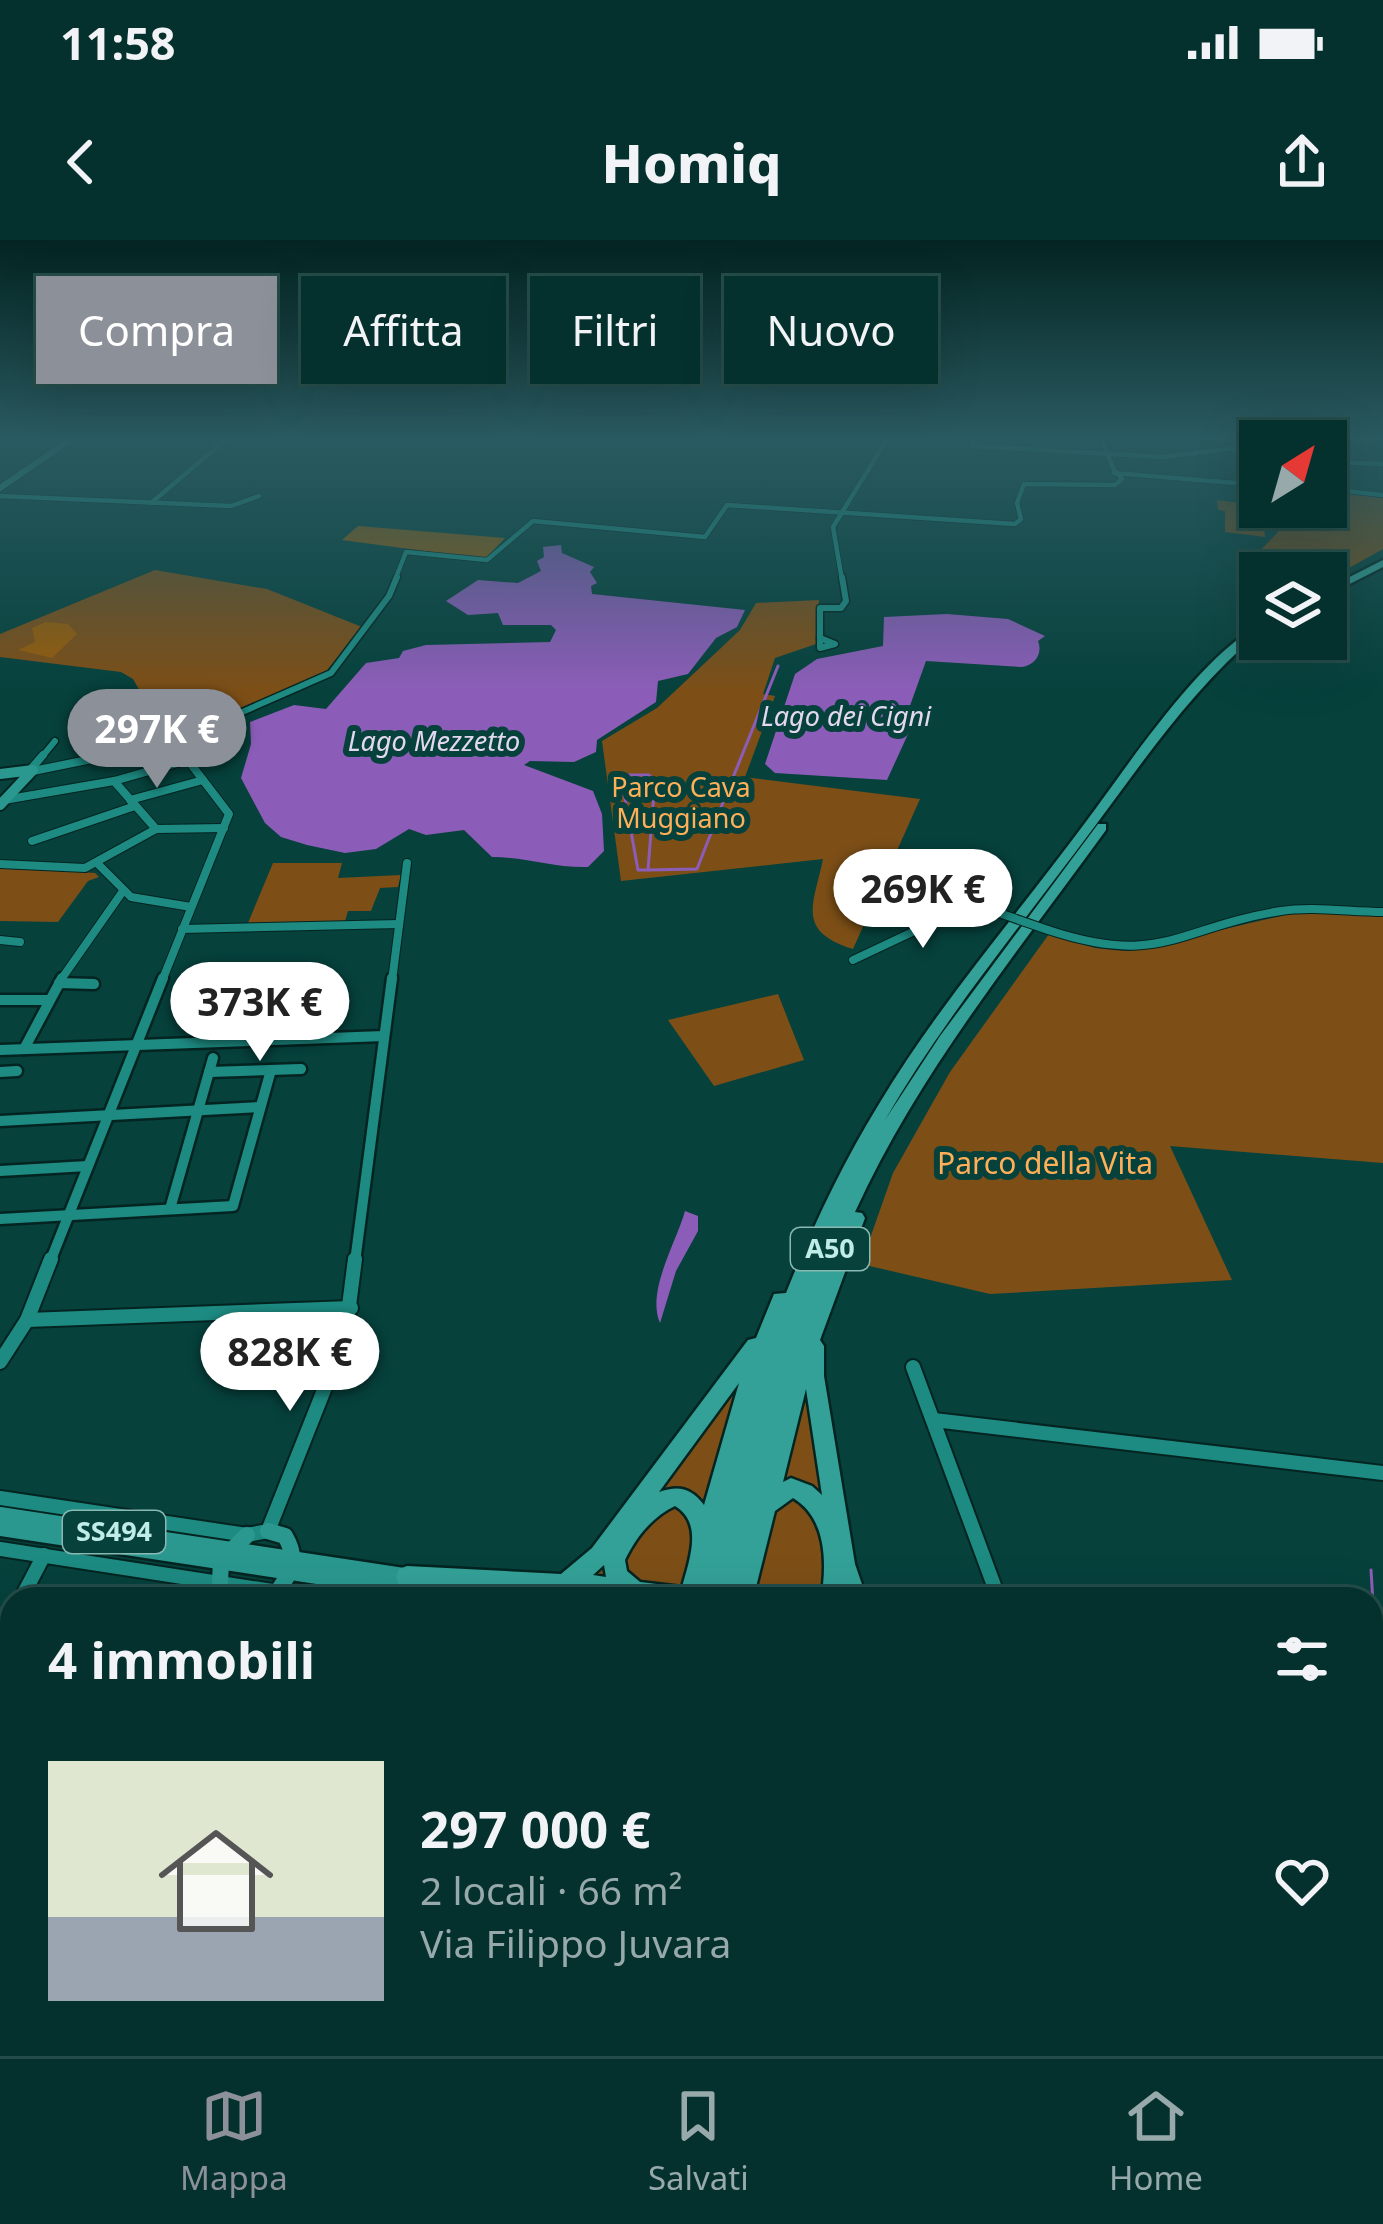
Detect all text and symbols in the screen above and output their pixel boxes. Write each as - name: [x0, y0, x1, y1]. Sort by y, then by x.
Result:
- text: 11:58: [60, 12, 176, 73]
- text: Homiq: [602, 125, 781, 199]
- icon: back: [48, 129, 114, 195]
- icon: share: [1269, 129, 1335, 195]
- chip: Compra: [36, 276, 277, 384]
- chip: Affitta: [301, 276, 506, 384]
- chip: Filtri: [530, 276, 700, 384]
- chip: Nuovo: [724, 276, 938, 384]
- north arrow: [1239, 420, 1347, 528]
- map controls: [1239, 420, 1347, 660]
- button: layers: [1239, 552, 1347, 660]
- pin: 297K €: [59, 689, 255, 791]
- water label: Lago dei Cigni: [761, 697, 932, 734]
- text: 297K €: [94, 701, 220, 754]
- water label: Lago Mezzetto: [348, 722, 520, 759]
- park label: Parco Cava Muggiano: [611, 768, 751, 836]
- pin: 269K €: [825, 849, 1021, 951]
- text: 269K €: [860, 861, 986, 914]
- pin: 373K €: [162, 962, 358, 1064]
- text: 373K €: [197, 974, 323, 1027]
- park label: Parco della Vita: [937, 1142, 1153, 1183]
- road number: A50: [791, 1228, 869, 1270]
- pin: 828K €: [192, 1312, 388, 1414]
- text: 828K €: [227, 1324, 353, 1377]
- road number: SS494: [63, 1511, 165, 1553]
- text: 4 immobili: [48, 1624, 315, 1694]
- icon: filters: [1269, 1626, 1335, 1692]
- text: 297 000 €: [420, 1793, 651, 1863]
- icon: home: [144, 1809, 288, 1953]
- icon: heart: [1269, 1848, 1335, 1914]
- text: 2 locali · 66 m²: [420, 1863, 682, 1916]
- text: Via Filippo Juvara: [420, 1916, 731, 1969]
- tab: Mappa: [180, 2083, 288, 2200]
- tab: Salvati: [648, 2083, 749, 2200]
- tab: Home: [1109, 2083, 1203, 2200]

